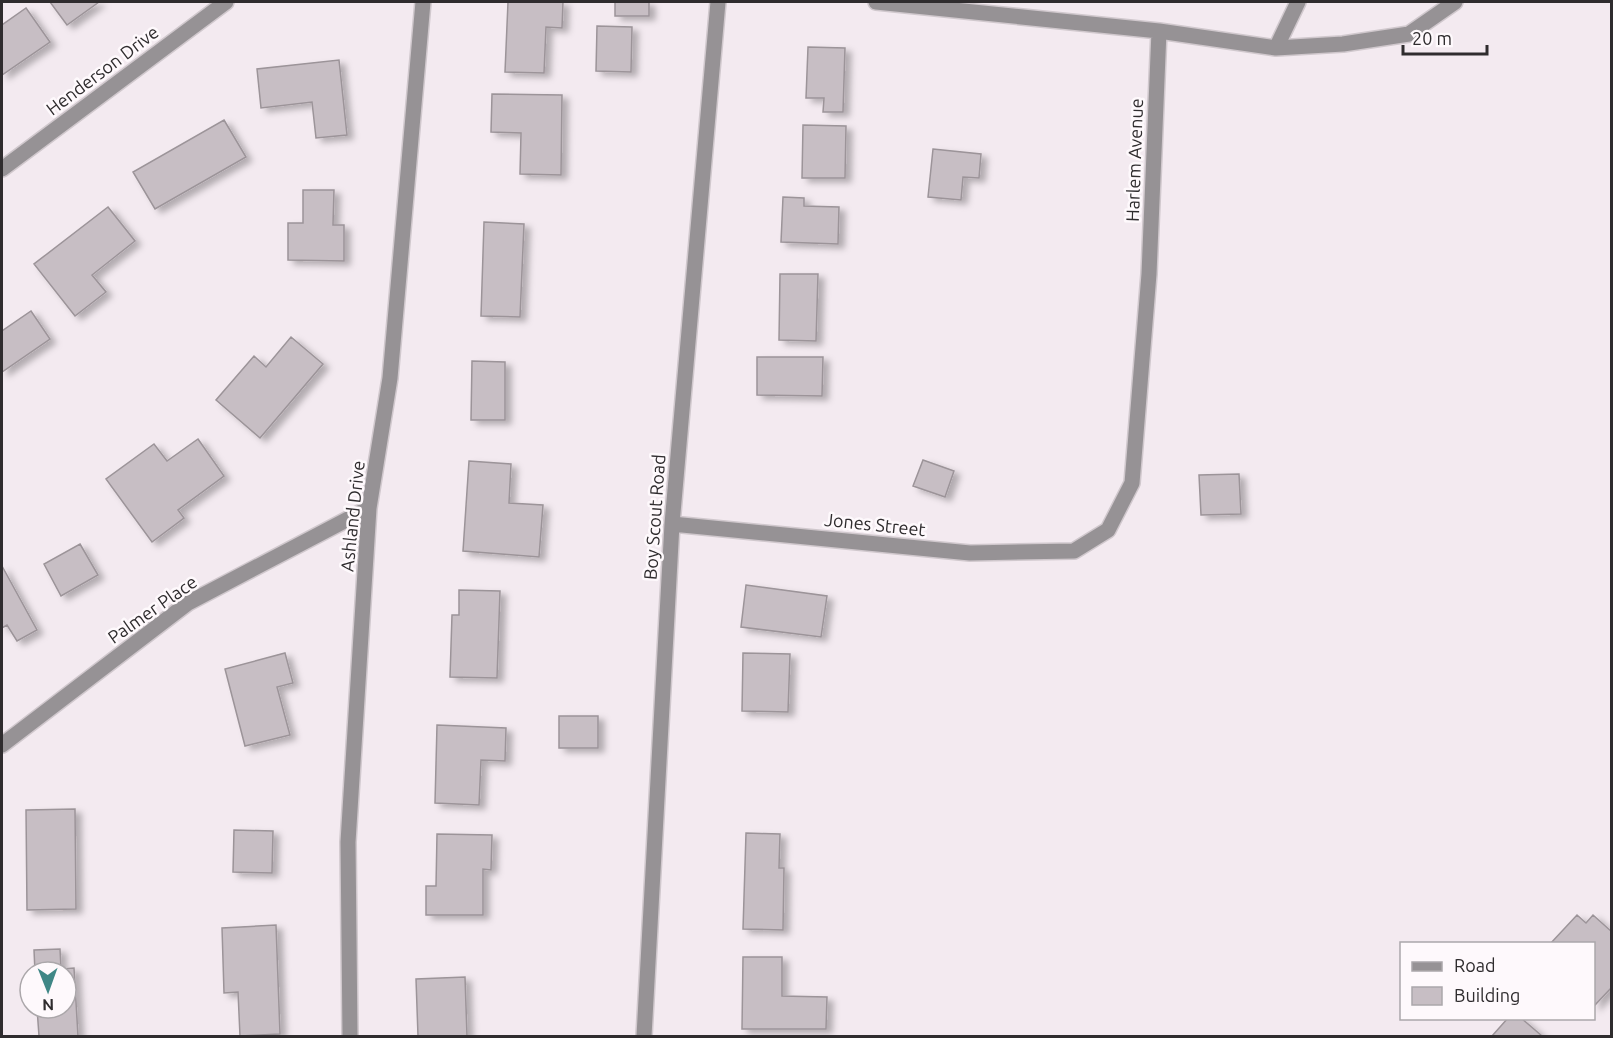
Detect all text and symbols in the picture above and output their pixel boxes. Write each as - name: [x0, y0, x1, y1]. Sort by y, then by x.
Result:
- scale bar: [1403, 18, 1487, 56]
- street label: Henderson Drive: [42, 21, 162, 119]
- text: 20 m: [1412, 28, 1452, 48]
- street label: Harlem Avenue: [1122, 98, 1146, 222]
- street label: Boy Scout Road: [640, 453, 668, 581]
- street label: Ashland Drive: [336, 460, 368, 572]
- street label: Jones Street: [823, 509, 927, 539]
- street label: Palmer Place: [104, 571, 200, 647]
- legend: [1400, 942, 1595, 1020]
- text: Road: [1454, 955, 1496, 975]
- north arrow: [18, 960, 78, 1020]
- text: Building: [1454, 985, 1520, 1005]
- text: N: [42, 996, 54, 1014]

